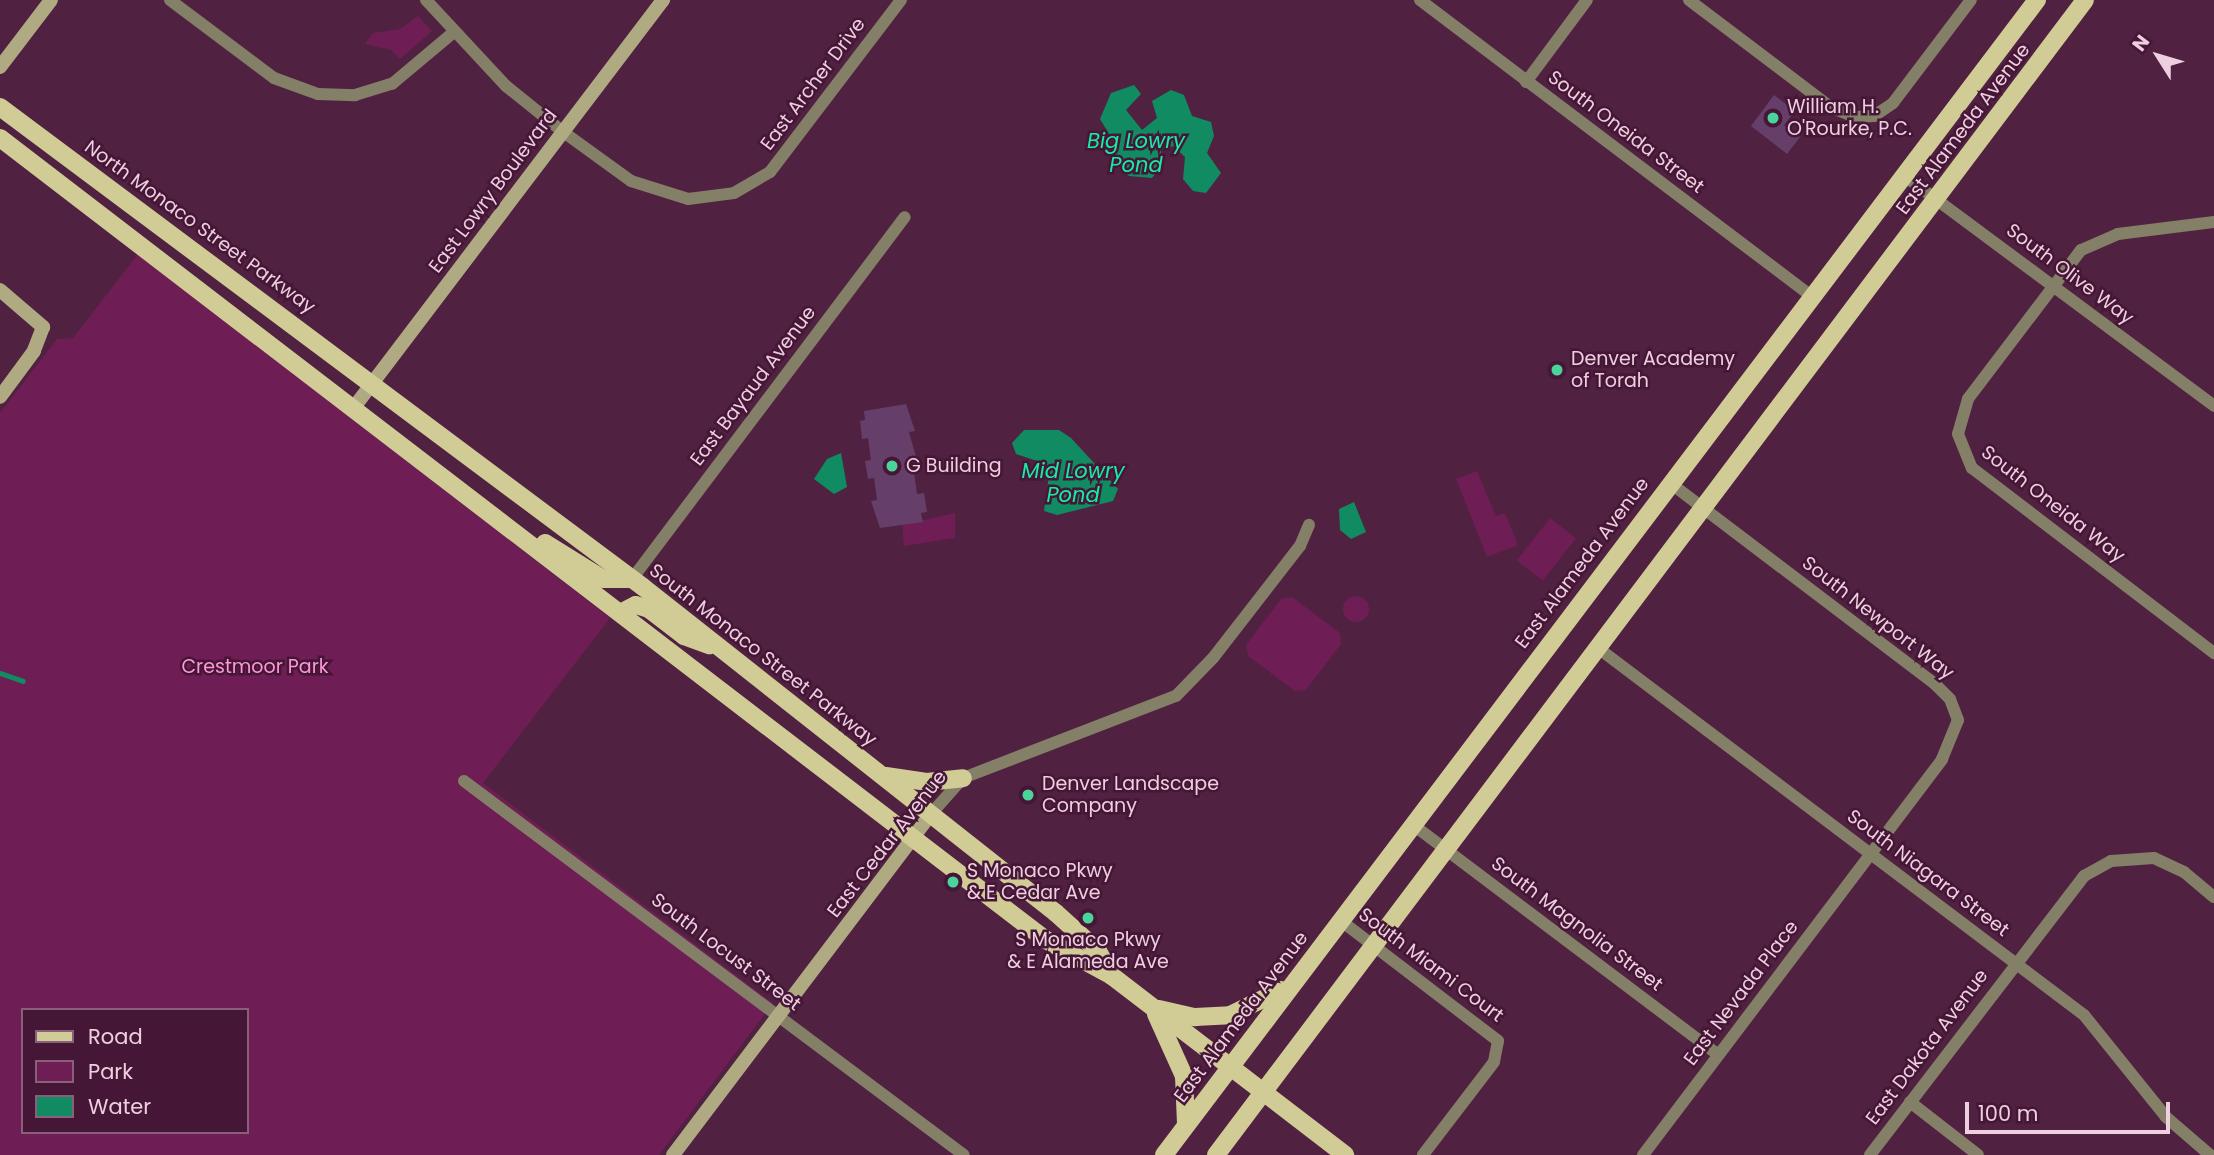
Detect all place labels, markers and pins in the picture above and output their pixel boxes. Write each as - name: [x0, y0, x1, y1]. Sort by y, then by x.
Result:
- place label: William H. O'Rourke, P.C.: [1787, 96, 1912, 140]
- marker: William H. O'Rourke, P.C.: [1765, 110, 1781, 126]
- place label: Denver Academy of Torah: [1571, 348, 1735, 392]
- marker: Denver Academy of Torah: [1549, 362, 1565, 378]
- place label: G Building: [906, 455, 1002, 477]
- marker: G Building: [884, 458, 900, 474]
- place label: Denver Landscape Company: [1042, 773, 1219, 817]
- marker: Denver Landscape Company: [1020, 787, 1036, 803]
- place label: S Monaco Pkwy & E Cedar Ave: [967, 860, 1113, 904]
- marker: S Monaco Pkwy & E Cedar Ave: [945, 874, 961, 890]
- marker: S Monaco Pkwy & E Alameda Ave: [1080, 910, 1096, 926]
- place label: S Monaco Pkwy & E Alameda Ave: [1007, 929, 1169, 973]

